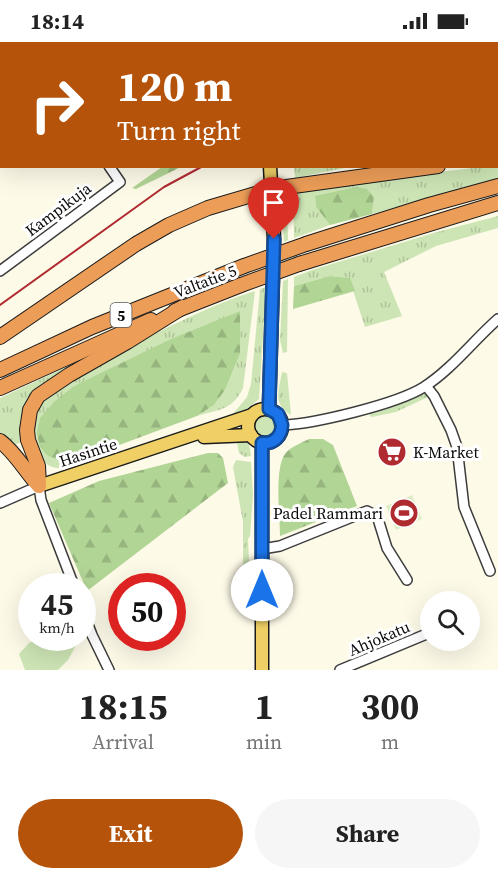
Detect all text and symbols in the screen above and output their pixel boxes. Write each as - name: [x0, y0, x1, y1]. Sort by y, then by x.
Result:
- text: 18:14: [30, 6, 84, 36]
- text: 120 m: [117, 57, 232, 115]
- icon: right: [18, 66, 96, 144]
- text: Turn right: [117, 112, 241, 149]
- street label: Kampikuja: [20, 176, 96, 241]
- pin: [248, 177, 299, 239]
- icon: arrive: [257, 186, 290, 219]
- street label: Valtatie 5: [170, 259, 240, 303]
- road number: 5: [110, 303, 132, 327]
- street label: Hasintie: [56, 432, 120, 472]
- supermarket icon: K-Market: [376, 436, 408, 468]
- place label: K-Market: [413, 441, 479, 463]
- sports icon: Padel Rammari: [388, 497, 420, 529]
- place label: Padel Rammari: [273, 502, 383, 524]
- position arrow: [230, 558, 294, 622]
- speed limit sign: 50: [108, 573, 186, 651]
- text: 45: [41, 584, 73, 625]
- map controls: [420, 591, 480, 651]
- button: search: [420, 591, 480, 651]
- street label: Ahjokatu: [345, 615, 413, 661]
- text: km/h: [39, 617, 75, 638]
- text: 18:15: [79, 682, 167, 731]
- text: 1: [254, 682, 274, 731]
- text: 300: [361, 682, 419, 731]
- text: Arrival: [92, 728, 154, 756]
- text: min: [246, 728, 282, 756]
- text: m: [381, 728, 399, 756]
- button: Exit: [18, 799, 243, 868]
- button: Share: [255, 799, 480, 868]

